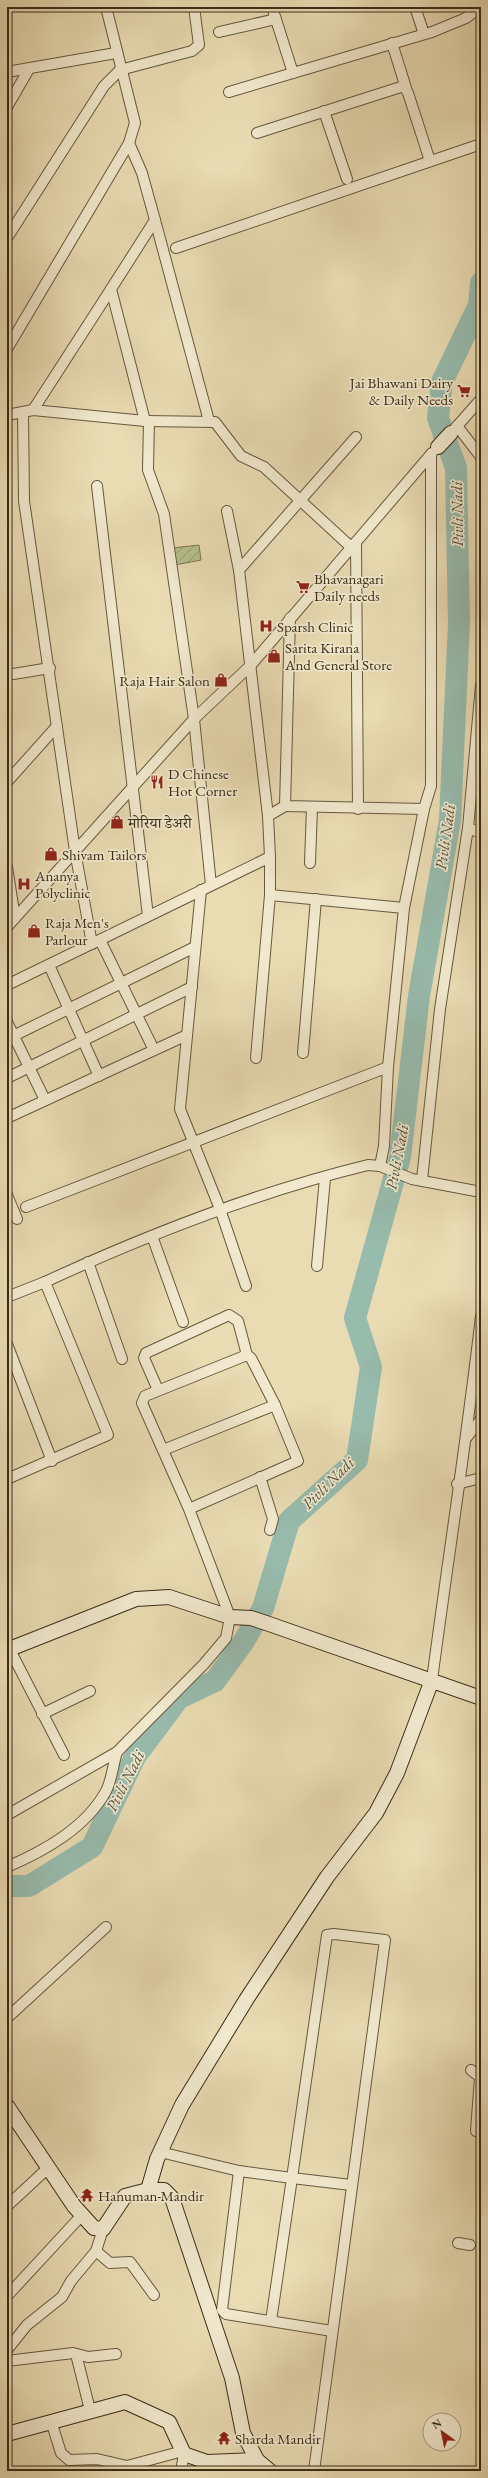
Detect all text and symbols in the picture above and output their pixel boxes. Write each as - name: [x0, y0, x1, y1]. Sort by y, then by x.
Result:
- place label: Jai Bhawani Dairy & Daily Needs: [348, 373, 453, 409]
- supermarket icon: Jai Bhawani Dairy & Daily Needs: [456, 383, 472, 399]
- water label: Pivli Nadi: [446, 480, 468, 547]
- place label: Bhavanagari Daily needs: [314, 569, 384, 605]
- supermarket icon: Bhavanagari Daily needs: [295, 579, 311, 595]
- place label: Sparsh Clinic: [277, 617, 354, 636]
- hospital icon: Sparsh Clinic: [258, 618, 274, 634]
- place label: Sarita Kirana And General Store: [284, 638, 392, 674]
- shop icon: Sarita Kirana And General Store: [266, 648, 282, 664]
- place label: Raja Hair Salon: [119, 671, 210, 690]
- shop icon: Raja Hair Salon: [213, 672, 229, 688]
- place label: D Chinese Hot Corner: [168, 764, 237, 800]
- restaurant icon: D Chinese Hot Corner: [149, 774, 165, 790]
- water label: Pivli Nadi: [430, 802, 460, 871]
- place label: मोरिया डेअरी: [127, 813, 193, 832]
- shop icon: मोरिया डेअरी: [109, 814, 125, 830]
- place label: Shivam Tailors: [62, 845, 147, 864]
- shop icon: Shivam Tailors: [43, 846, 59, 862]
- place label: Ananya Polyclinic: [34, 866, 91, 902]
- hospital icon: Ananya Polyclinic: [16, 876, 32, 892]
- place label: Raja Men's Parlour: [45, 913, 109, 949]
- shop icon: Raja Men's Parlour: [26, 923, 42, 939]
- water label: Pivli Nadi: [380, 1121, 414, 1191]
- water label: Pivli Nadi: [297, 1451, 360, 1514]
- water label: Pivli Nadi: [101, 1746, 150, 1815]
- place label: Hanuman Mandir: [98, 2186, 204, 2205]
- temple icon: Hanuman Mandir: [79, 2187, 95, 2203]
- north arrow: [422, 2412, 462, 2452]
- text: N: [429, 2415, 444, 2432]
- place label: Sharda Mandir: [235, 2429, 321, 2448]
- temple icon: Sharda Mandir: [216, 2430, 232, 2446]

